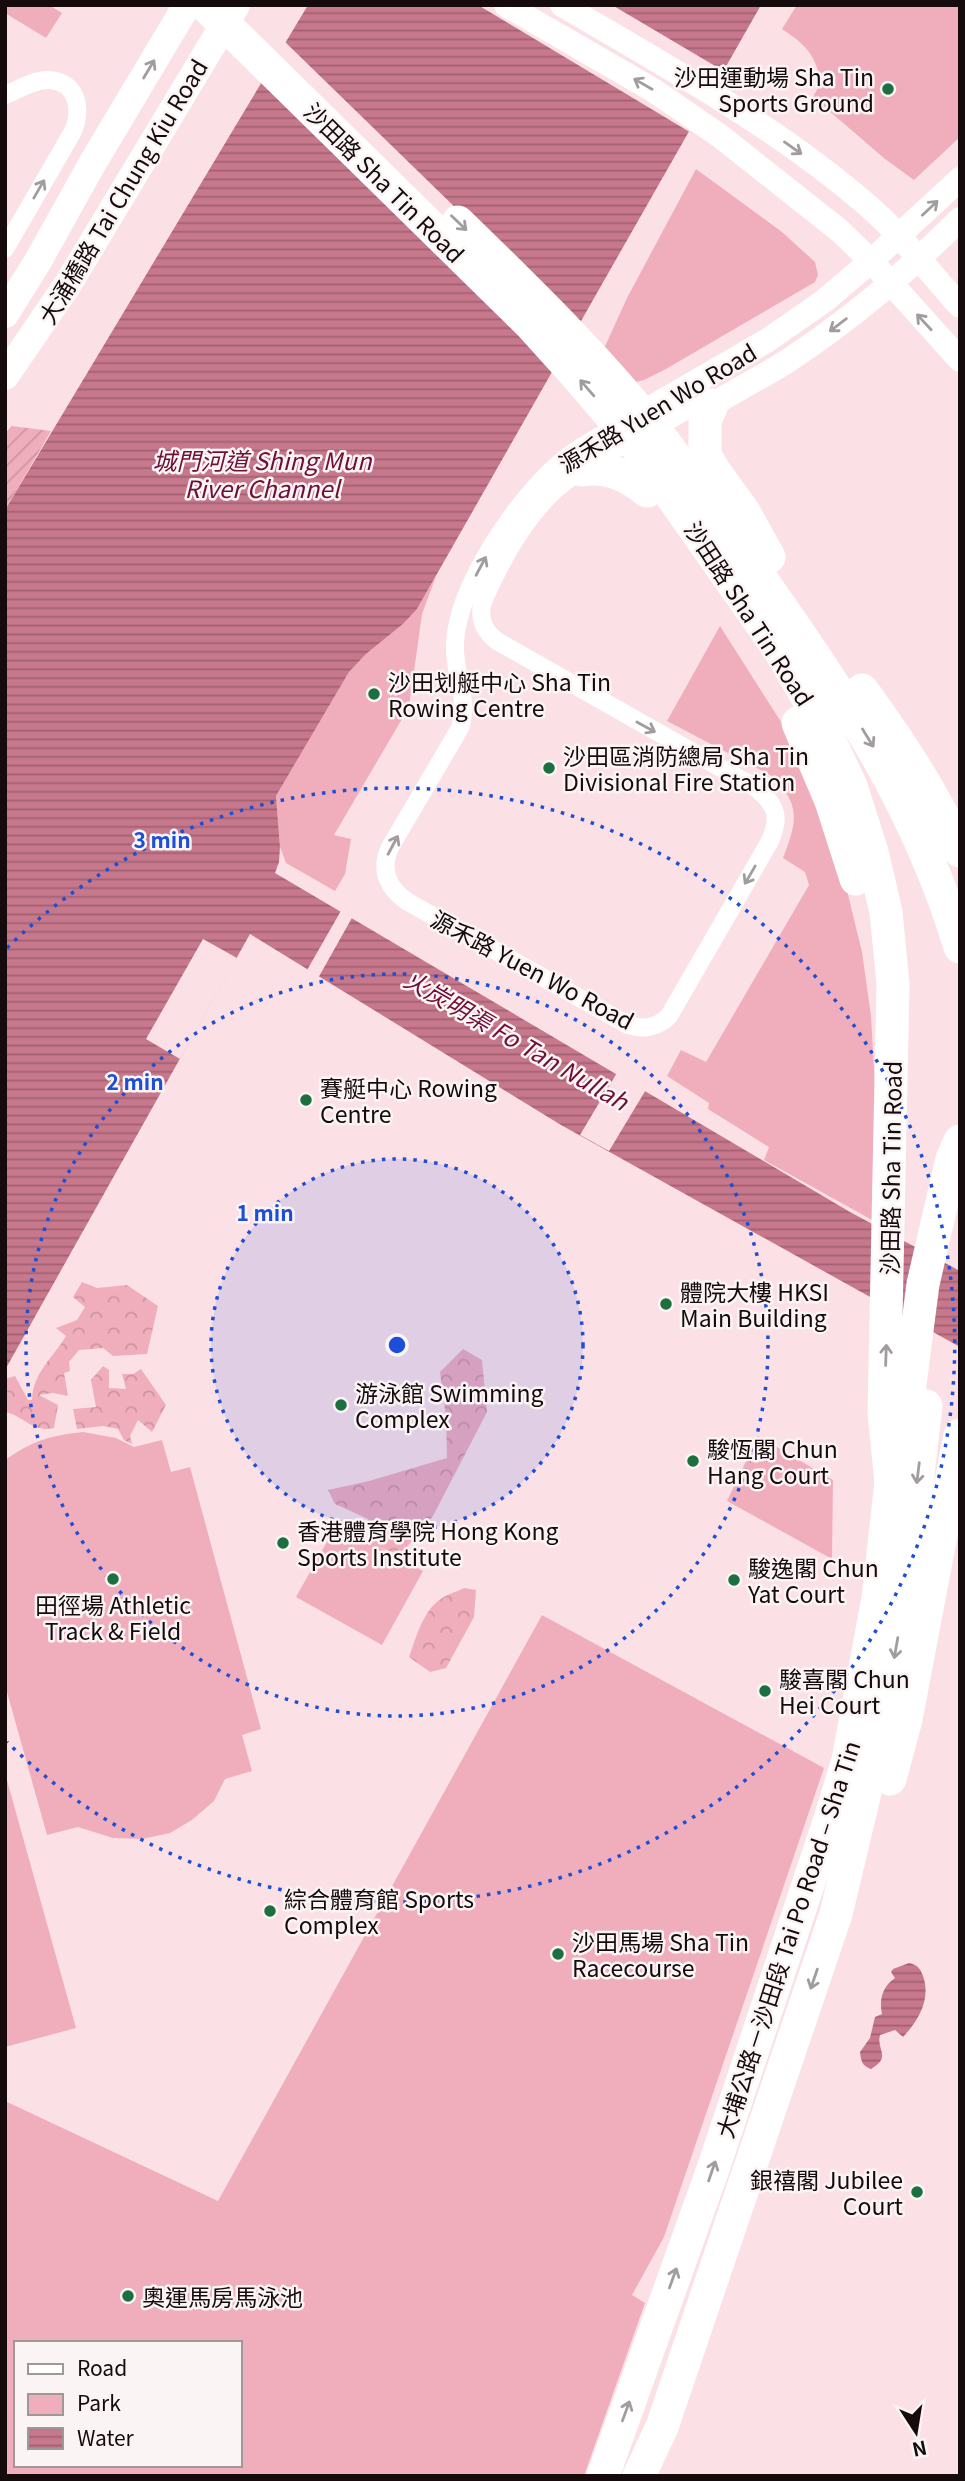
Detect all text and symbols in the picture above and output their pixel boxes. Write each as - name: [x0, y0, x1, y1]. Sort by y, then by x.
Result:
- street label: 大涌橋路 Tai Chung Kiu Road: [29, 52, 215, 330]
- one-way arrow: [143, 59, 157, 79]
- place label: 沙田運動場 Sha Tin Sports Ground: [674, 59, 874, 119]
- one-way arrow: [633, 77, 654, 90]
- marker: 沙田運動場 Sha Tin Sports Ground: [880, 81, 896, 97]
- street label: 沙田路 Sha Tin Road: [297, 94, 473, 270]
- one-way arrow: [783, 141, 802, 156]
- one-way arrow: [32, 180, 46, 200]
- one-way arrow: [921, 200, 939, 216]
- one-way arrow: [451, 215, 468, 232]
- one-way arrow: [916, 313, 932, 331]
- one-way arrow: [829, 317, 848, 332]
- street label: 源禾路 Yuen Wo Road: [552, 334, 762, 480]
- one-way arrow: [579, 379, 595, 397]
- water label: 城門河道 Shing Mun River Channel: [152, 442, 373, 505]
- street label: 沙田路 Sha Tin Road: [677, 514, 823, 712]
- one-way arrow: [475, 557, 489, 577]
- place label: 沙田划艇中心 Sha Tin Rowing Centre: [388, 664, 611, 724]
- marker: 沙田划艇中心 Sha Tin Rowing Centre: [366, 686, 382, 702]
- one-way arrow: [635, 720, 655, 734]
- one-way arrow: [861, 728, 875, 748]
- place label: 沙田區消防總局 Sha Tin Divisional Fire Station: [563, 738, 809, 798]
- marker: 沙田區消防總局 Sha Tin Divisional Fire Station: [541, 760, 557, 776]
- text: 3 min: [133, 824, 191, 854]
- one-way arrow: [386, 835, 400, 856]
- one-way arrow: [743, 865, 757, 885]
- street label: 源禾路 Yuen Wo Road: [425, 901, 641, 1037]
- water label: 火炭明渠 Fo Tan Nullah: [398, 960, 637, 1118]
- street label: 沙田路 Sha Tin Road: [871, 1061, 909, 1275]
- text: 2 min: [106, 1066, 164, 1096]
- place label: 賽艇中心 Rowing Centre: [320, 1070, 497, 1130]
- marker: 賽艇中心 Rowing Centre: [298, 1092, 314, 1108]
- text: 1 min: [236, 1197, 294, 1227]
- place label: 體院大樓 HKSI Main Building: [680, 1274, 829, 1334]
- marker: 體院大樓 HKSI Main Building: [658, 1296, 674, 1312]
- centre of rings: [385, 1333, 409, 1357]
- one-way arrow: [879, 1344, 892, 1367]
- place label: 游泳館 Swimming Complex: [355, 1375, 544, 1435]
- marker: 游泳館 Swimming Complex: [333, 1397, 349, 1413]
- place label: 駿恆閣 Chun Hang Court: [707, 1431, 838, 1491]
- marker: 駿恆閣 Chun Hang Court: [685, 1453, 701, 1469]
- one-way arrow: [911, 1461, 924, 1484]
- place label: 香港體育學院 Hong Kong Sports Institute: [297, 1513, 559, 1573]
- marker: 香港體育學院 Hong Kong Sports Institute: [275, 1535, 291, 1551]
- place label: 駿逸閣 Chun Yat Court: [747, 1550, 879, 1610]
- marker: 田徑場 Athletic Track & Field: [105, 1571, 121, 1587]
- marker: 駿逸閣 Chun Yat Court: [726, 1572, 742, 1588]
- place label: 田徑場 Athletic Track & Field: [35, 1587, 191, 1647]
- one-way arrow: [889, 1636, 902, 1659]
- place label: 駿喜閣 Chun Hei Court: [779, 1661, 910, 1721]
- marker: 駿喜閣 Chun Hei Court: [757, 1683, 773, 1699]
- street label: 大埔公路－沙田段 Tai Po Road – Sha Tin: [707, 1736, 867, 2142]
- place label: 綜合體育館 Sports Complex: [284, 1881, 474, 1941]
- marker: 綜合體育館 Sports Complex: [262, 1903, 278, 1919]
- place label: 沙田馬場 Sha Tin Racecourse: [572, 1924, 749, 1984]
- marker: 沙田馬場 Sha Tin Racecourse: [550, 1946, 566, 1962]
- one-way arrow: [807, 1967, 819, 1989]
- one-way arrow: [707, 2161, 719, 2183]
- place label: 銀禧閣 Jubilee Court: [750, 2162, 903, 2222]
- marker: 銀禧閣 Jubilee Court: [909, 2184, 925, 2200]
- one-way arrow: [668, 2268, 680, 2290]
- place label: 奧運馬房馬泳池: [142, 2279, 303, 2313]
- marker: 奧運馬房馬泳池: [120, 2288, 136, 2304]
- legend: [14, 2341, 242, 2467]
- text: Road: [77, 2352, 127, 2382]
- text: Park: [77, 2387, 121, 2417]
- north arrow: [881, 2397, 951, 2467]
- one-way arrow: [620, 2401, 633, 2423]
- text: Water: [77, 2422, 135, 2452]
- text: N: [910, 2435, 930, 2465]

